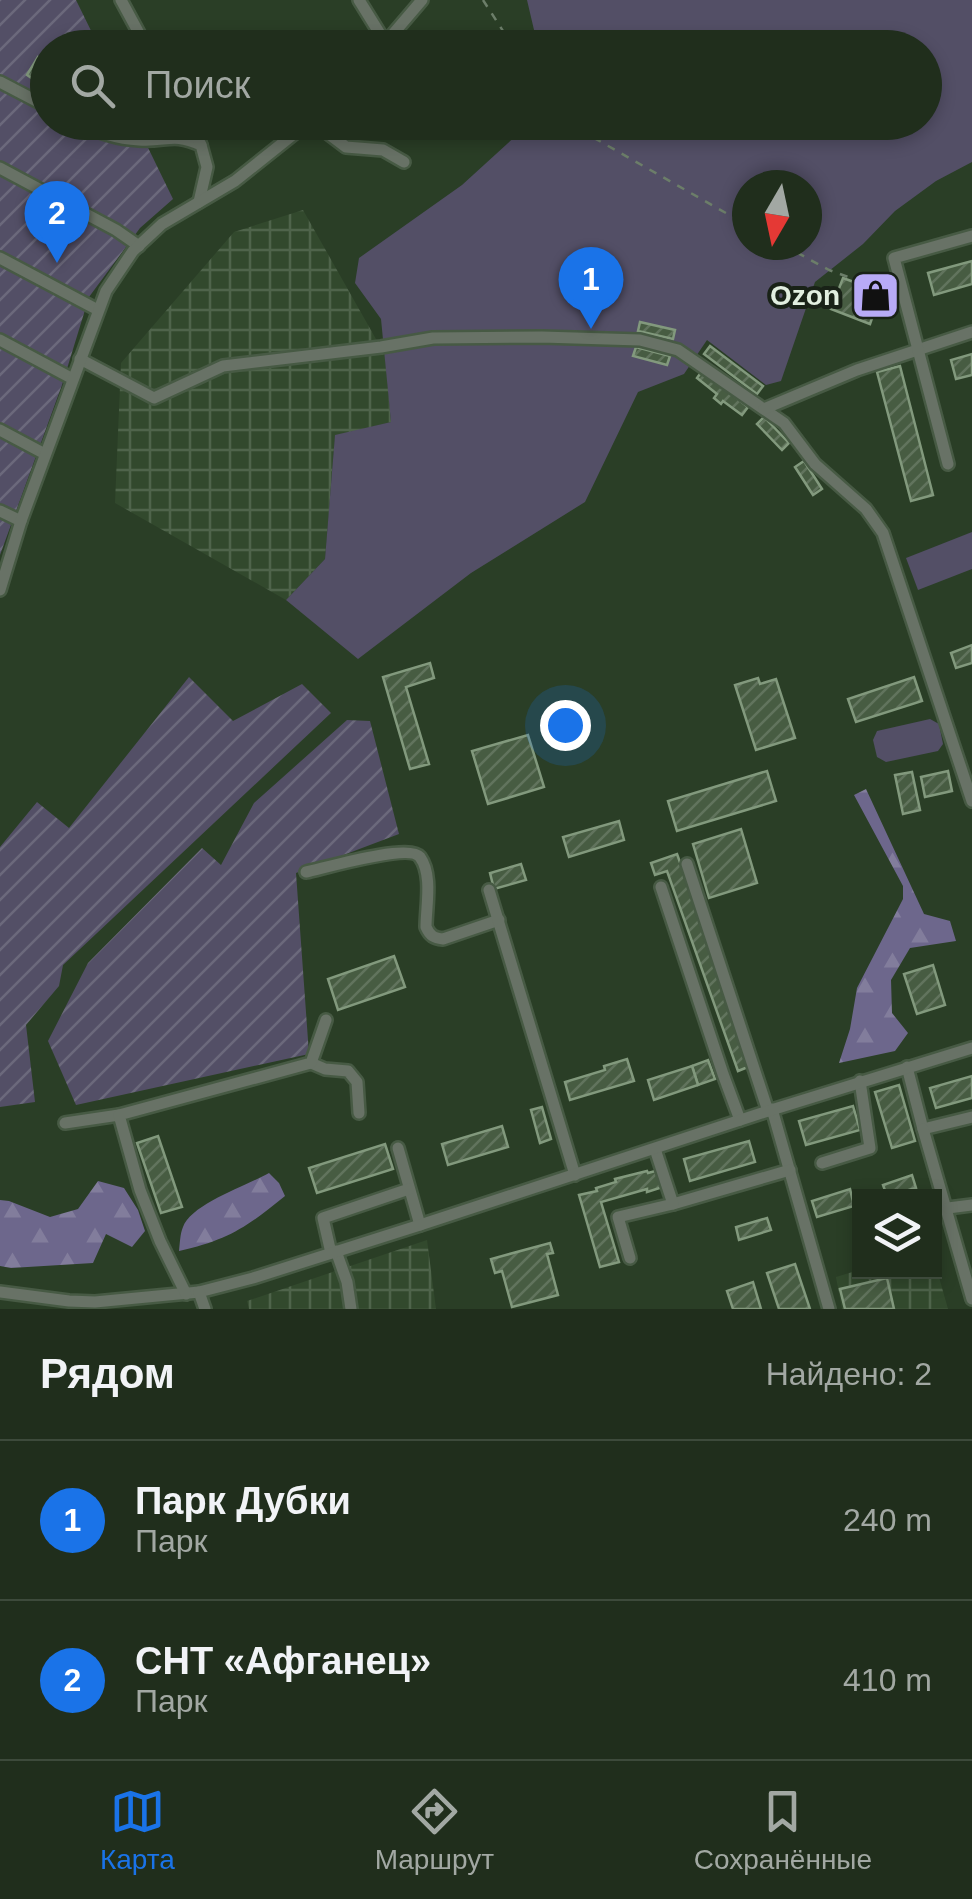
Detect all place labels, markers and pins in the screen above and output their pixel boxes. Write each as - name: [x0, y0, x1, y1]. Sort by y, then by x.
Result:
- pin: 2: [24, 180, 90, 263]
- pin: 1: [558, 246, 624, 329]
- shop icon: Ozon: [849, 269, 901, 321]
- place label: Ozon: [770, 280, 840, 311]

